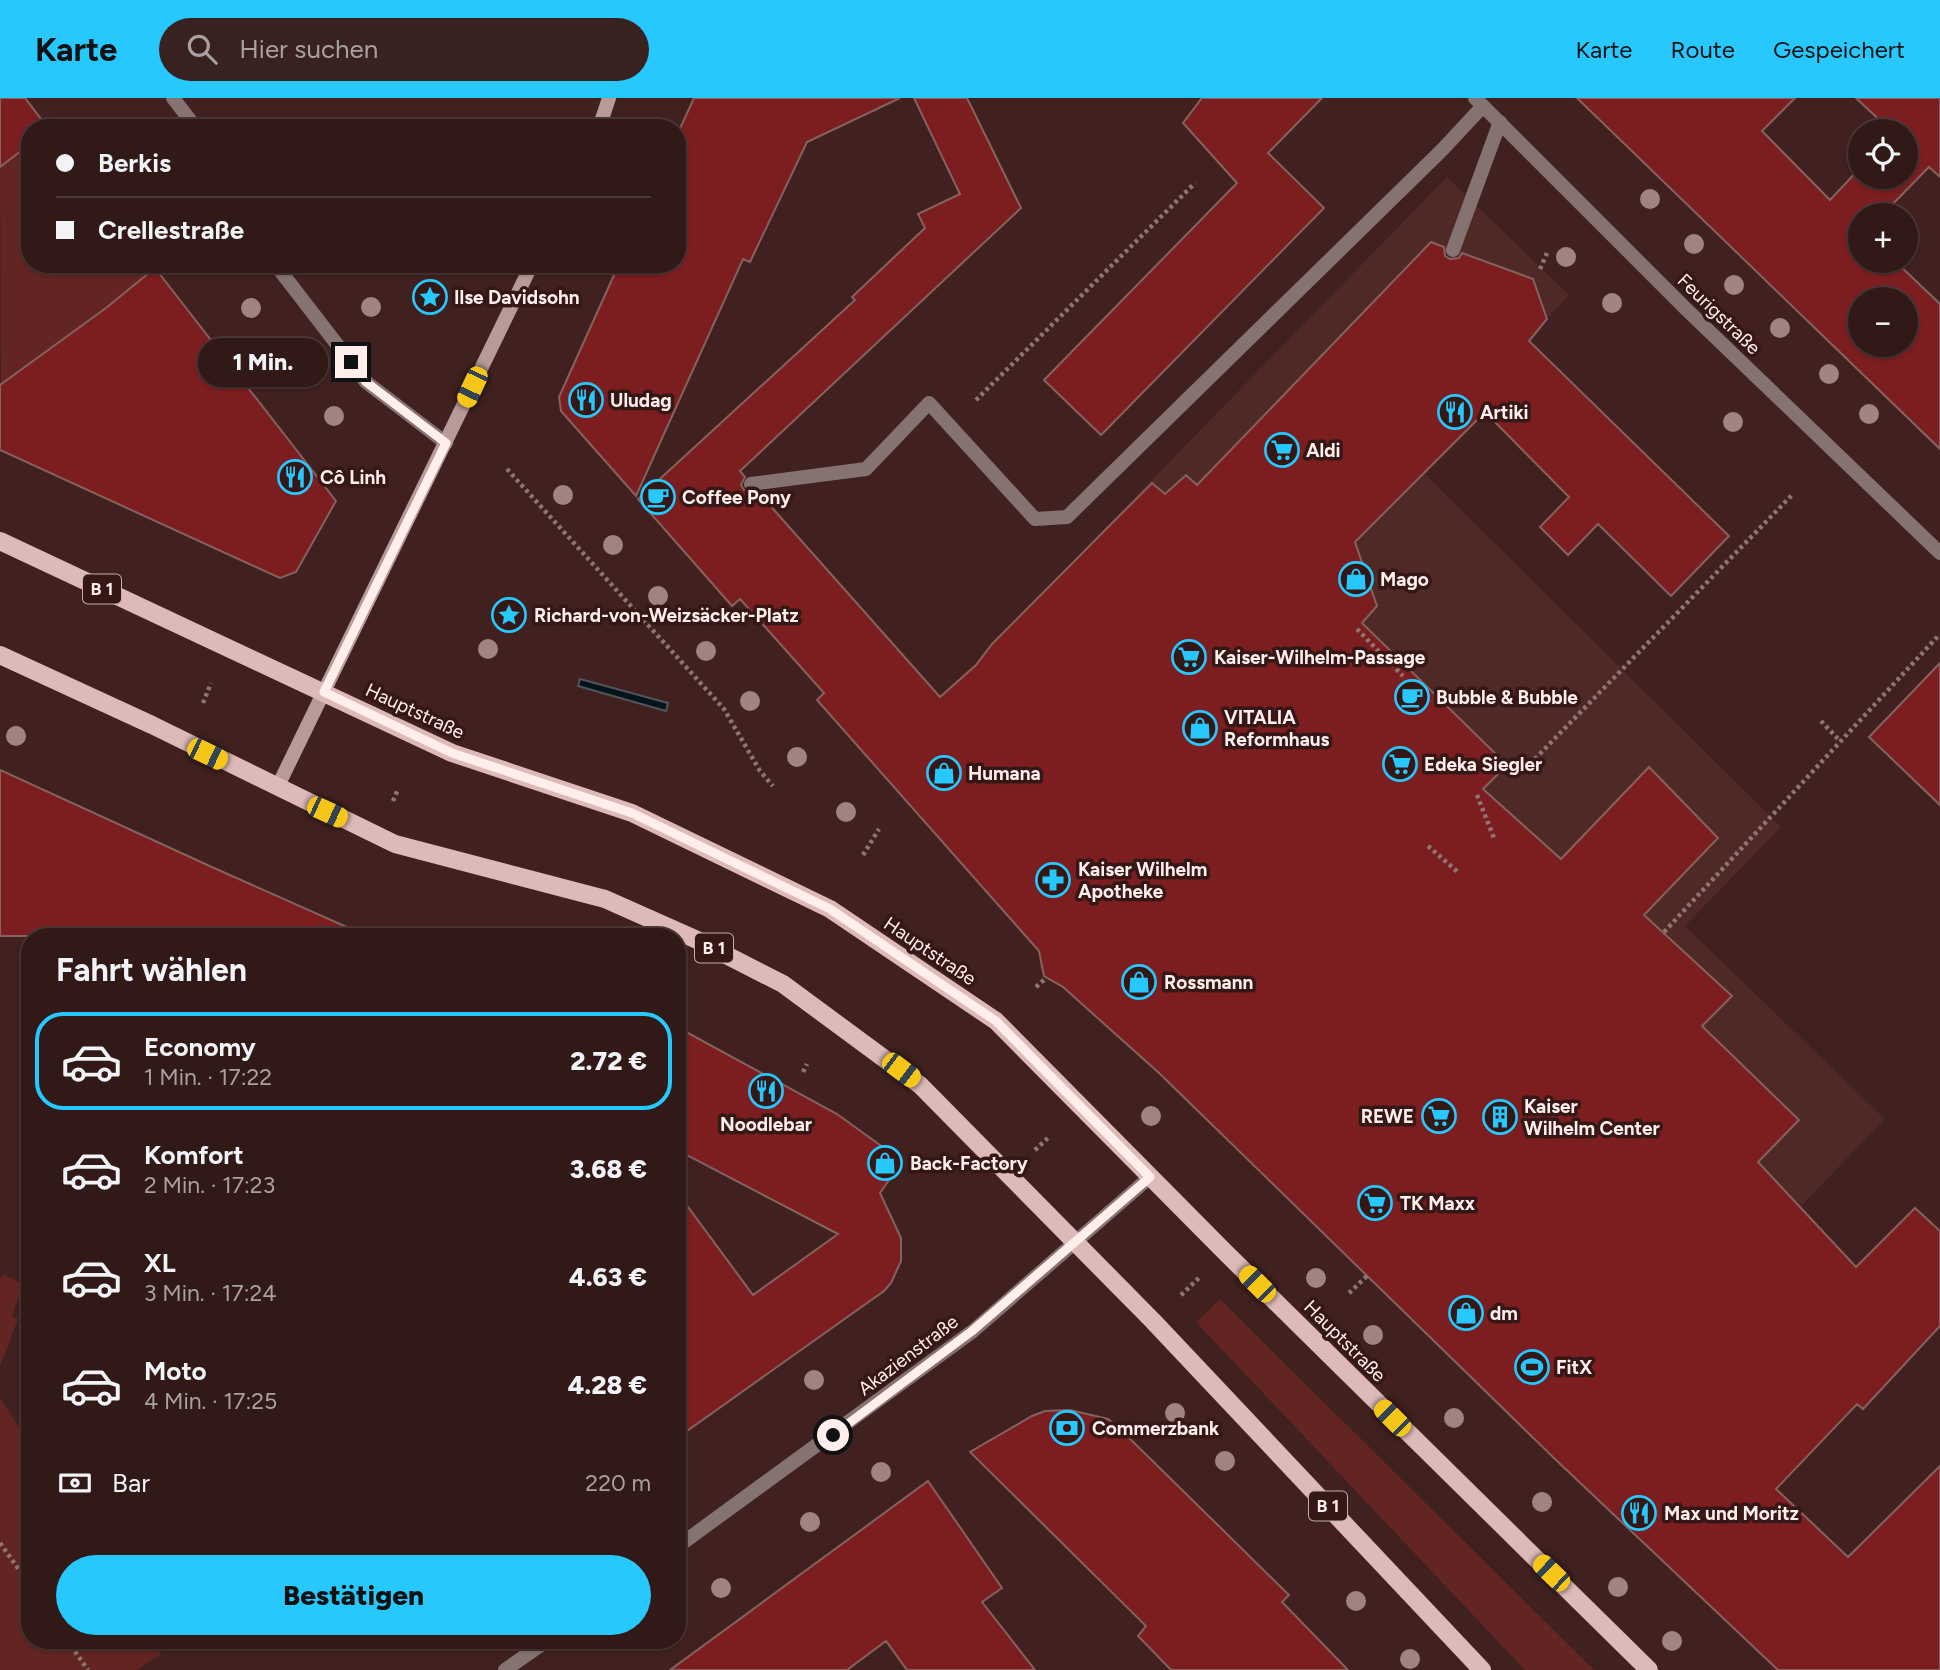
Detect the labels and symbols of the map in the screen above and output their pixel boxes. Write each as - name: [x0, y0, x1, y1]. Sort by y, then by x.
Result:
- street label: Feurigstraße: [1673, 269, 1765, 359]
- place icon: Ilse Davidsohn: [411, 278, 449, 316]
- place label: Ilse Davidsohn: [454, 286, 580, 309]
- callout: 1 Min.: [197, 338, 326, 386]
- route end: [335, 346, 367, 378]
- car: [454, 364, 491, 410]
- restaurant icon: Uludag: [567, 381, 605, 419]
- place label: Uludag: [610, 389, 672, 412]
- restaurant icon: Artiki: [1436, 393, 1474, 431]
- place label: Artiki: [1480, 401, 1529, 424]
- supermarket icon: Aldi: [1263, 431, 1301, 469]
- place label: Aldi: [1306, 439, 1341, 462]
- restaurant icon: Cô Linh: [276, 458, 314, 496]
- place label: Cô Linh: [320, 466, 386, 489]
- cafe icon: Coffee Pony: [639, 478, 677, 516]
- place label: Coffee Pony: [682, 486, 791, 509]
- shop icon: Mago: [1337, 560, 1375, 598]
- place label: Mago: [1380, 568, 1429, 591]
- road number: B 1: [83, 574, 121, 603]
- place icon: Richard-von-Weizsäcker-Platz: [490, 596, 528, 634]
- place label: Richard-von-Weizsäcker-Platz: [534, 604, 799, 627]
- supermarket icon: Kaiser-Wilhelm-Passage: [1170, 638, 1208, 676]
- place label: Kaiser-Wilhelm-Passage: [1214, 646, 1426, 669]
- street label: Hauptstraße: [362, 678, 468, 744]
- cafe icon: Bubble & Bubble: [1393, 678, 1431, 716]
- place label: Bubble & Bubble: [1436, 686, 1578, 709]
- place label: VITALIA Reformhaus: [1224, 706, 1330, 751]
- shop icon: VITALIA Reformhaus: [1181, 709, 1219, 747]
- car: [184, 735, 231, 773]
- supermarket icon: Edeka Siegler: [1381, 745, 1419, 783]
- place label: Edeka Siegler: [1424, 753, 1542, 776]
- shop icon: Humana: [925, 754, 963, 792]
- place label: Humana: [968, 762, 1041, 785]
- car: [304, 794, 351, 830]
- place label: Kaiser Wilhelm Apotheke: [1078, 858, 1207, 903]
- pharmacy icon: Kaiser Wilhelm Apotheke: [1034, 861, 1072, 899]
- street label: Hauptstraße: [880, 912, 980, 990]
- road number: B 1: [695, 934, 733, 962]
- shop icon: Rossmann: [1120, 963, 1158, 1001]
- place label: Rossmann: [1164, 971, 1253, 994]
- car: [878, 1049, 925, 1091]
- restaurant icon: Noodlebar: [747, 1072, 785, 1110]
- place label: Kaiser Wilhelm Center: [1524, 1095, 1660, 1140]
- supermarket icon: REWE: [1420, 1097, 1458, 1135]
- building icon: Kaiser Wilhelm Center: [1481, 1098, 1519, 1136]
- place label: REWE: [1361, 1105, 1414, 1128]
- place label: Noodlebar: [720, 1113, 812, 1136]
- shop icon: Back-Factory: [866, 1144, 904, 1182]
- place label: Back-Factory: [910, 1152, 1028, 1175]
- supermarket icon: TK Maxx: [1356, 1184, 1394, 1222]
- place label: TK Maxx: [1400, 1192, 1475, 1215]
- car: [1235, 1262, 1280, 1306]
- shop icon: dm: [1447, 1294, 1485, 1332]
- street label: Hauptstraße: [1299, 1295, 1391, 1387]
- place label: dm: [1490, 1302, 1518, 1325]
- street label: Akazienstraße: [853, 1310, 963, 1400]
- sports icon: FitX: [1513, 1348, 1551, 1386]
- place label: FitX: [1556, 1356, 1592, 1379]
- car: [1370, 1396, 1415, 1440]
- bank icon: Commerzbank: [1048, 1409, 1086, 1447]
- place label: Commerzbank: [1092, 1417, 1220, 1440]
- route start: [817, 1419, 849, 1451]
- road number: B 1: [1309, 1492, 1347, 1520]
- restaurant icon: Max und Moritz: [1620, 1494, 1658, 1532]
- place label: Max und Moritz: [1664, 1502, 1799, 1525]
- car: [1529, 1551, 1574, 1595]

